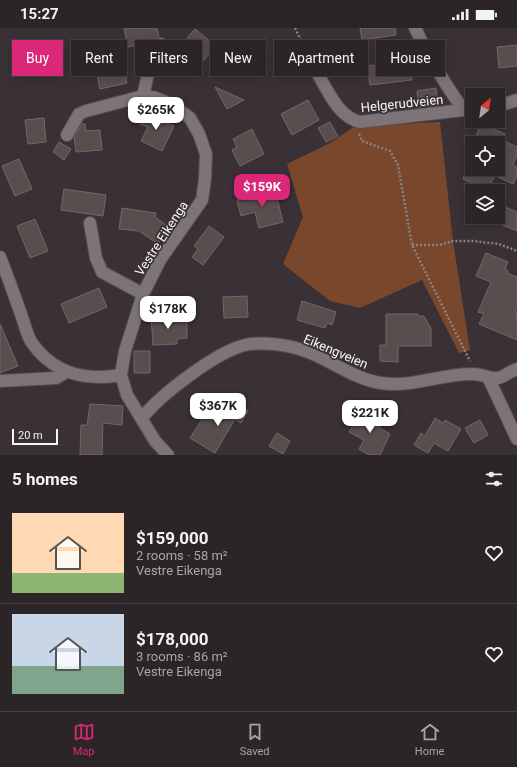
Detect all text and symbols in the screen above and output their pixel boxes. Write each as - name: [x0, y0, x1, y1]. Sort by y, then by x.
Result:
- text: 15:27: [20, 5, 59, 23]
- chip: Buy: [12, 40, 63, 76]
- chip: Rent: [71, 40, 127, 76]
- chip: Filters: [135, 40, 202, 76]
- chip: New: [210, 40, 266, 76]
- chip: Apartment: [274, 40, 368, 76]
- chip: House: [376, 40, 445, 76]
- north arrow: [465, 88, 505, 128]
- map controls: [465, 88, 505, 224]
- street label: Helgerudveien: [360, 92, 444, 115]
- pin: $265K: [128, 97, 184, 131]
- text: $265K: [137, 102, 175, 117]
- button: locate: [465, 136, 505, 176]
- pin: $159K: [234, 174, 290, 208]
- text: $159K: [243, 179, 281, 194]
- button: layers: [465, 184, 505, 224]
- street label: Vestre Eikenga: [132, 198, 191, 278]
- pin: $178K: [140, 296, 196, 330]
- text: $178K: [149, 301, 187, 316]
- street label: Eikengveien: [301, 331, 370, 372]
- pin: $367K: [190, 393, 246, 427]
- text: $367K: [199, 398, 237, 413]
- pin: $221K: [342, 400, 398, 434]
- text: $221K: [351, 405, 389, 420]
- scale bar: [12, 427, 58, 446]
- text: 20 m: [18, 429, 43, 442]
- icon: filters: [483, 468, 505, 490]
- text: 5 homes: [12, 469, 78, 489]
- text: $159,000: [136, 528, 208, 548]
- icon: home: [44, 529, 92, 577]
- icon: heart: [483, 542, 505, 564]
- text: 2 rooms · 58 m²: [136, 548, 228, 563]
- text: Vestre Eikenga: [136, 563, 222, 578]
- text: $178,000: [136, 629, 208, 649]
- icon: home: [44, 630, 92, 678]
- icon: heart: [483, 643, 505, 665]
- text: 3 rooms · 86 m²: [136, 649, 228, 664]
- text: Vestre Eikenga: [136, 664, 222, 679]
- tab: Map: [73, 721, 95, 758]
- tab: Saved: [240, 721, 270, 758]
- tab: Home: [415, 721, 444, 758]

